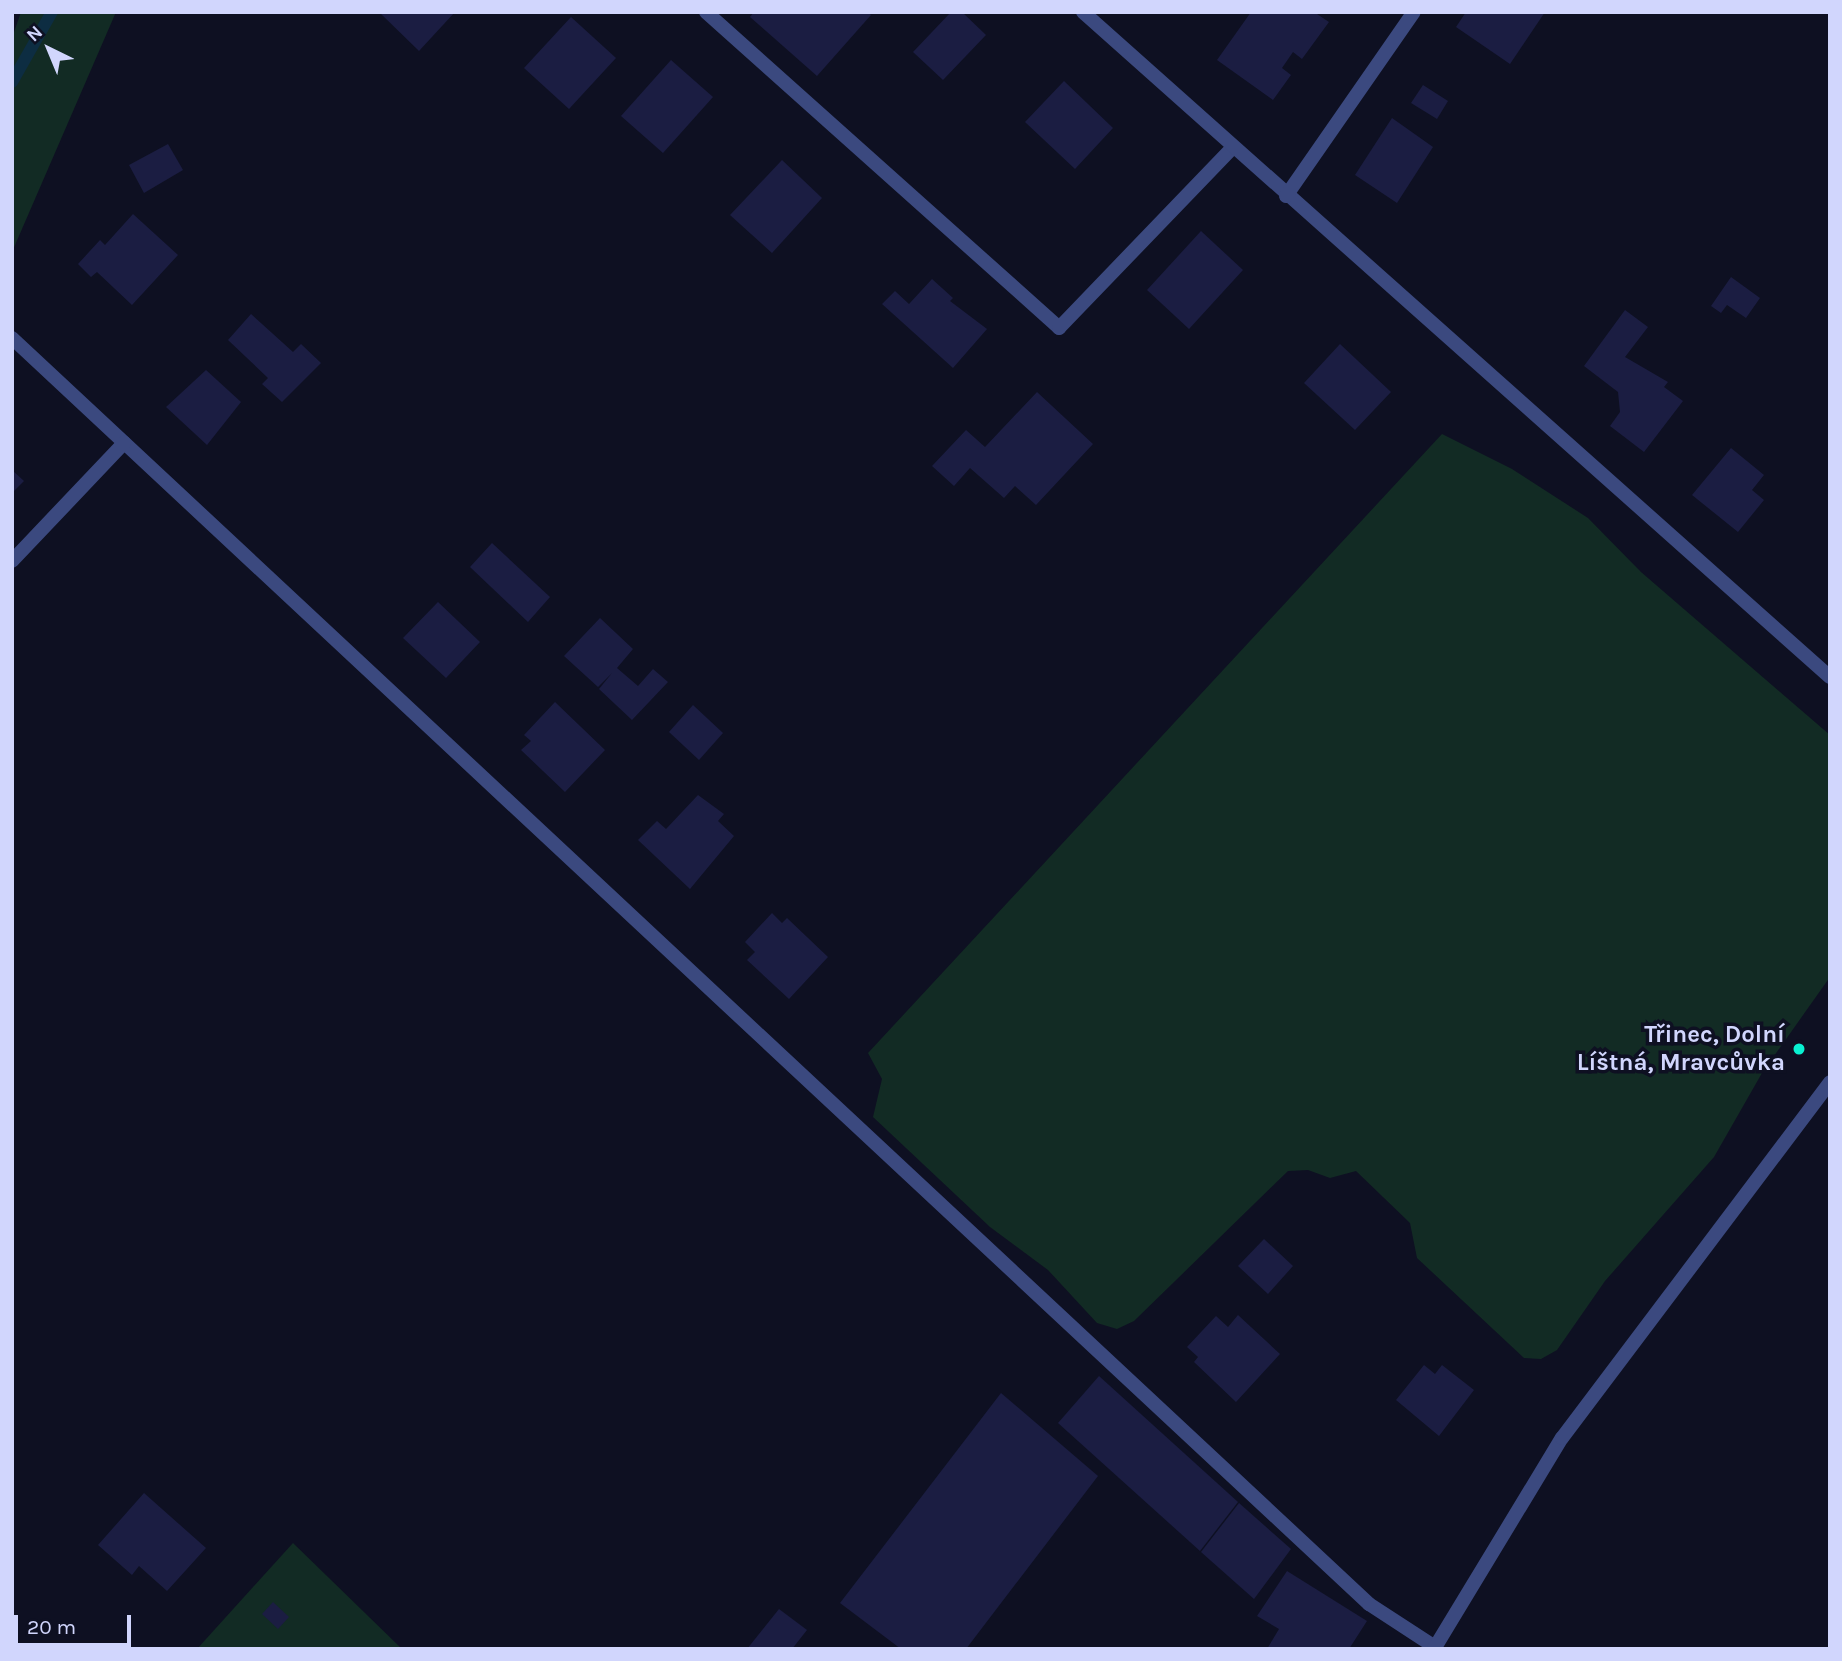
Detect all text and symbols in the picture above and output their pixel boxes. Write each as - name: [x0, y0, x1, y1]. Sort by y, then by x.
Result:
- north arrow: [14, 14, 84, 84]
- text: N: [22, 21, 47, 46]
- place label: Třinec, Dolní Líštná, Mravcůvka: [1577, 1021, 1785, 1077]
- marker: Třinec, Dolní Líštná, Mravcůvka: [1791, 1041, 1807, 1057]
- scale bar: [18, 1602, 135, 1646]
- text: 20 m: [27, 1615, 76, 1639]

